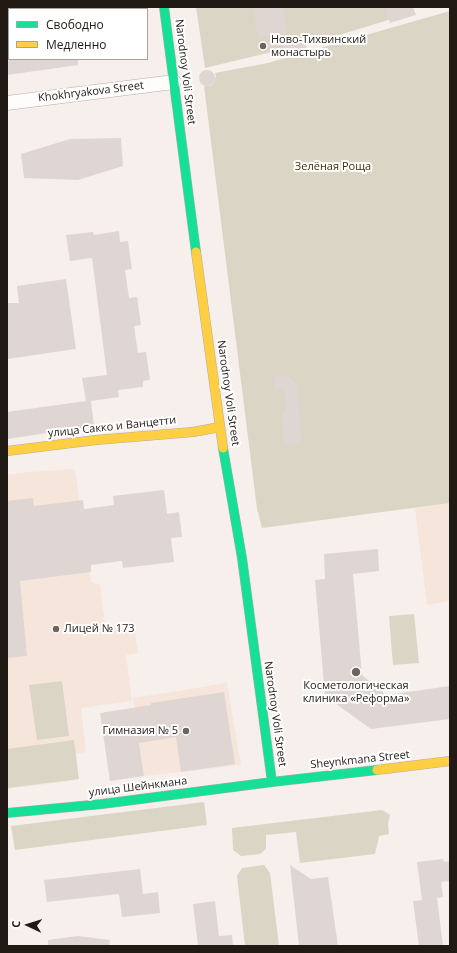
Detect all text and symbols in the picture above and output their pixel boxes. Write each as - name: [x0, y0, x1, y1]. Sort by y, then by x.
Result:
- legend: [8, 8, 148, 60]
- text: Свободно: [46, 16, 104, 33]
- street label: Narodnoy Voli Street: [172, 18, 198, 126]
- place label: Ново-Тихвинский монастырь: [271, 33, 366, 59]
- text: Медленно: [46, 36, 106, 53]
- marker: Ново-Тихвинский монастырь: [258, 41, 268, 51]
- street label: Khokhryakova Street: [37, 79, 145, 105]
- park label: Зелёная Роща: [295, 160, 371, 174]
- street label: Narodnoy Voli Street: [214, 339, 242, 447]
- street label: улица Сакко и Ванцетти: [47, 414, 177, 440]
- place label: Лицей № 173: [64, 622, 135, 636]
- marker: Лицей № 173: [51, 624, 61, 634]
- street label: Narodnoy Voli Street: [261, 660, 289, 768]
- marker: Косметологическая клиника «Реформа»: [350, 666, 362, 678]
- place label: Косметологическая клиника «Реформа»: [303, 679, 409, 705]
- place label: Гимназия № 5: [103, 724, 178, 738]
- marker: Гимназия № 5: [181, 726, 191, 736]
- street label: Sheynkmana Street: [310, 748, 410, 772]
- street label: улица Шейнкмана: [88, 774, 188, 800]
- north arrow: [8, 905, 48, 945]
- text: С: [8, 920, 23, 928]

